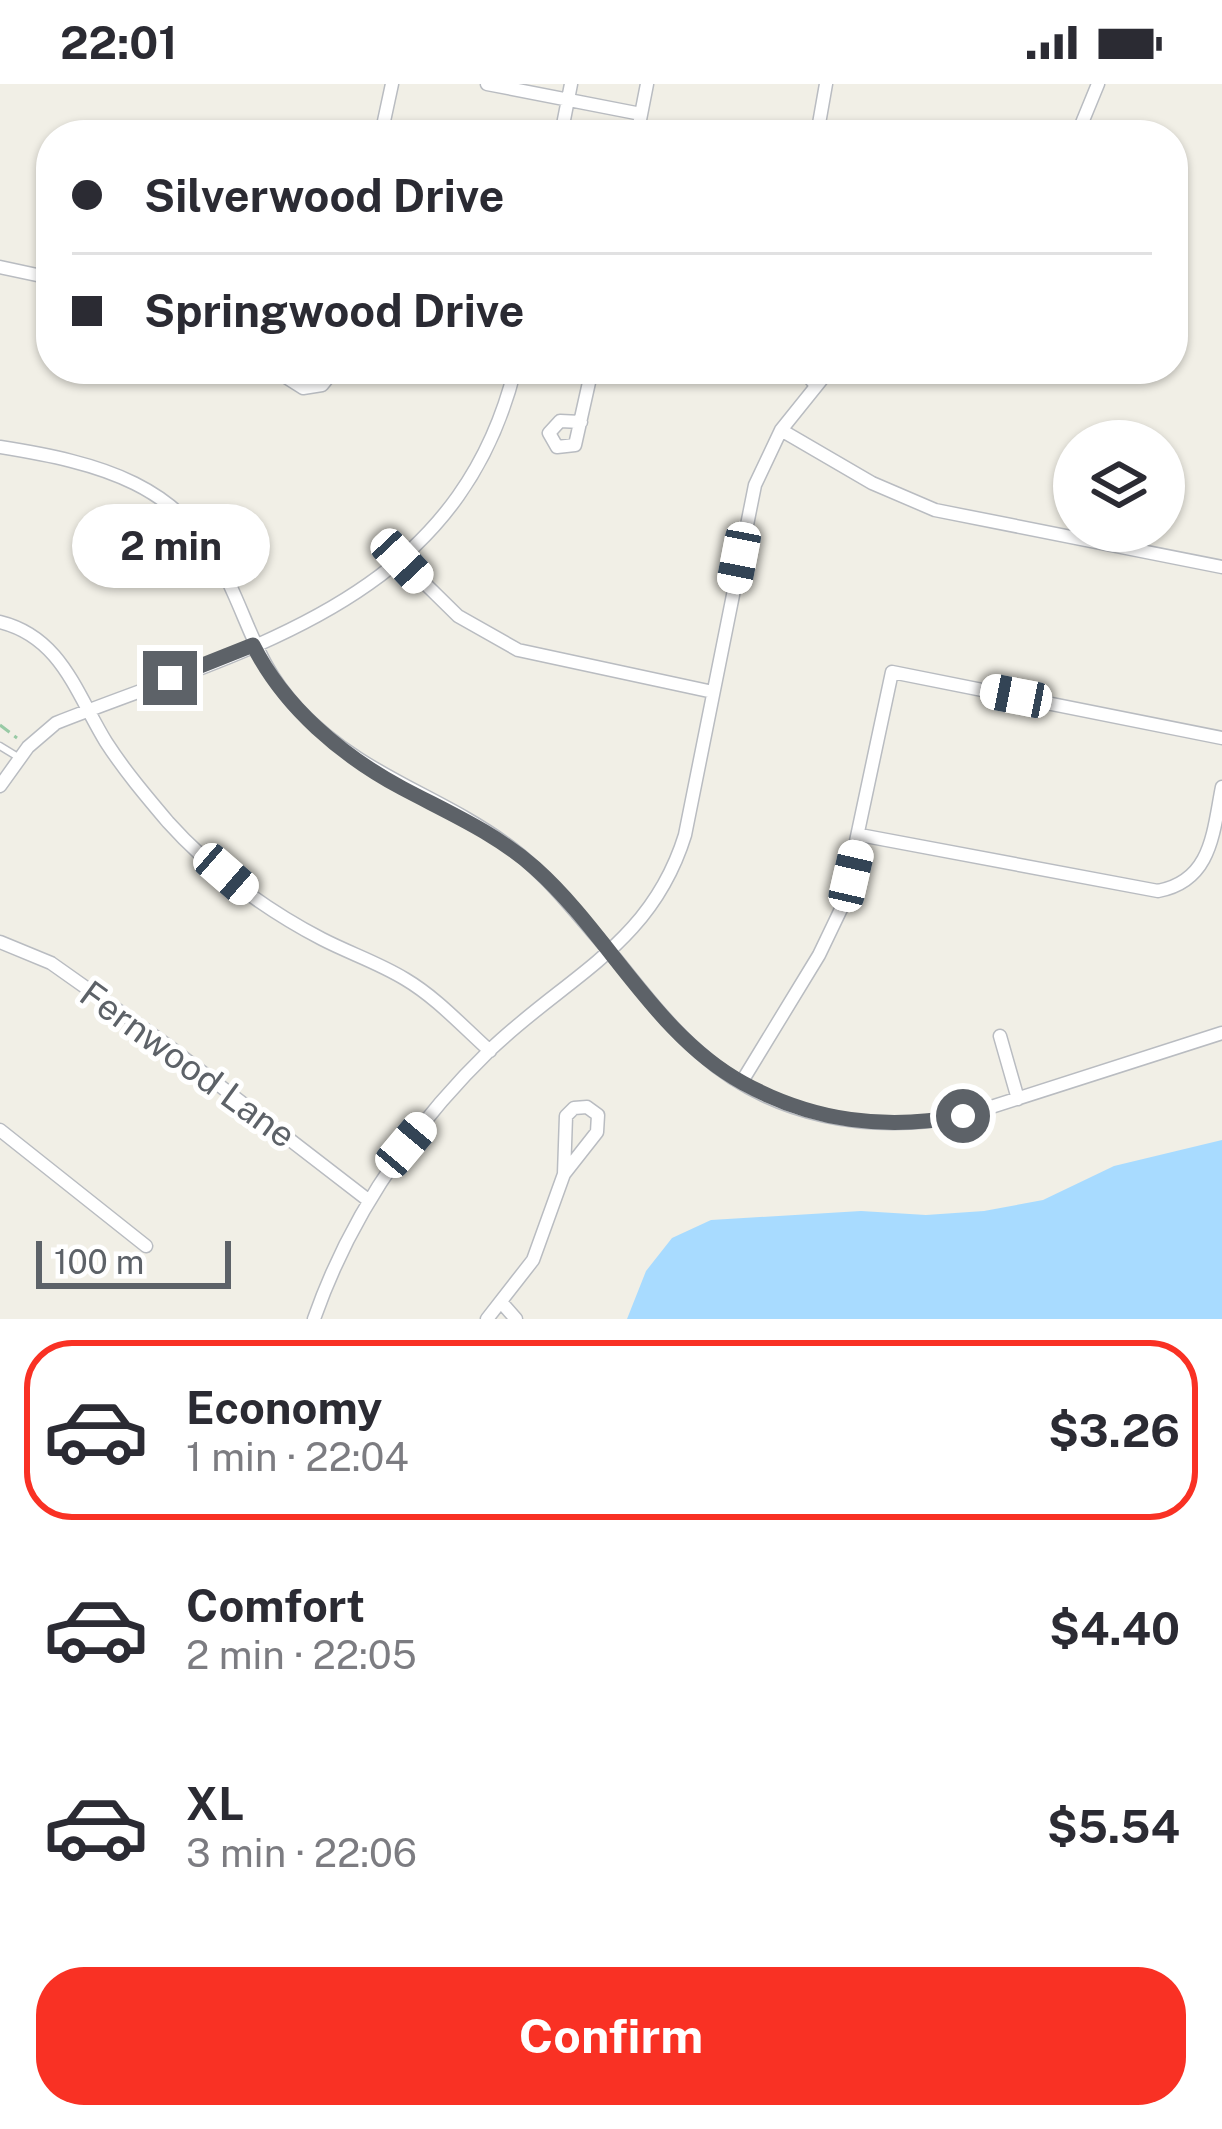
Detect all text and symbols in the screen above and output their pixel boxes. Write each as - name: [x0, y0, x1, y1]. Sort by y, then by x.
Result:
- text: 22:01: [60, 16, 178, 69]
- text: Silverwood Drive: [144, 169, 504, 222]
- text: Springwood Drive: [144, 284, 524, 337]
- map controls: [1053, 420, 1185, 552]
- button: layers: [1053, 420, 1185, 552]
- callout: 2 min: [71, 504, 269, 588]
- car: [714, 519, 764, 597]
- car: [364, 522, 440, 600]
- text: 2 min: [120, 523, 222, 569]
- route end: [143, 651, 197, 705]
- car: [977, 671, 1055, 721]
- car: [187, 837, 265, 911]
- car: [825, 837, 877, 915]
- street label: Fernwood Lane: [72, 972, 304, 1156]
- route start: [936, 1089, 990, 1143]
- car: [369, 1106, 443, 1184]
- scale bar: [36, 1235, 231, 1288]
- text: 100 m: [54, 1243, 144, 1281]
- icon: car: [42, 1376, 150, 1484]
- text: Economy: [186, 1381, 382, 1434]
- text: $3.26: [1048, 1404, 1180, 1457]
- text: 1 min · 22:04: [186, 1434, 409, 1480]
- icon: car: [42, 1574, 150, 1682]
- text: Comfort: [186, 1579, 365, 1632]
- text: $4.40: [1049, 1602, 1180, 1655]
- text: 2 min · 22:05: [186, 1632, 417, 1678]
- icon: car: [42, 1772, 150, 1880]
- text: XL: [186, 1777, 244, 1830]
- text: $5.54: [1047, 1800, 1180, 1853]
- text: 3 min · 22:06: [186, 1830, 417, 1876]
- button: Confirm: [36, 1967, 1186, 2105]

